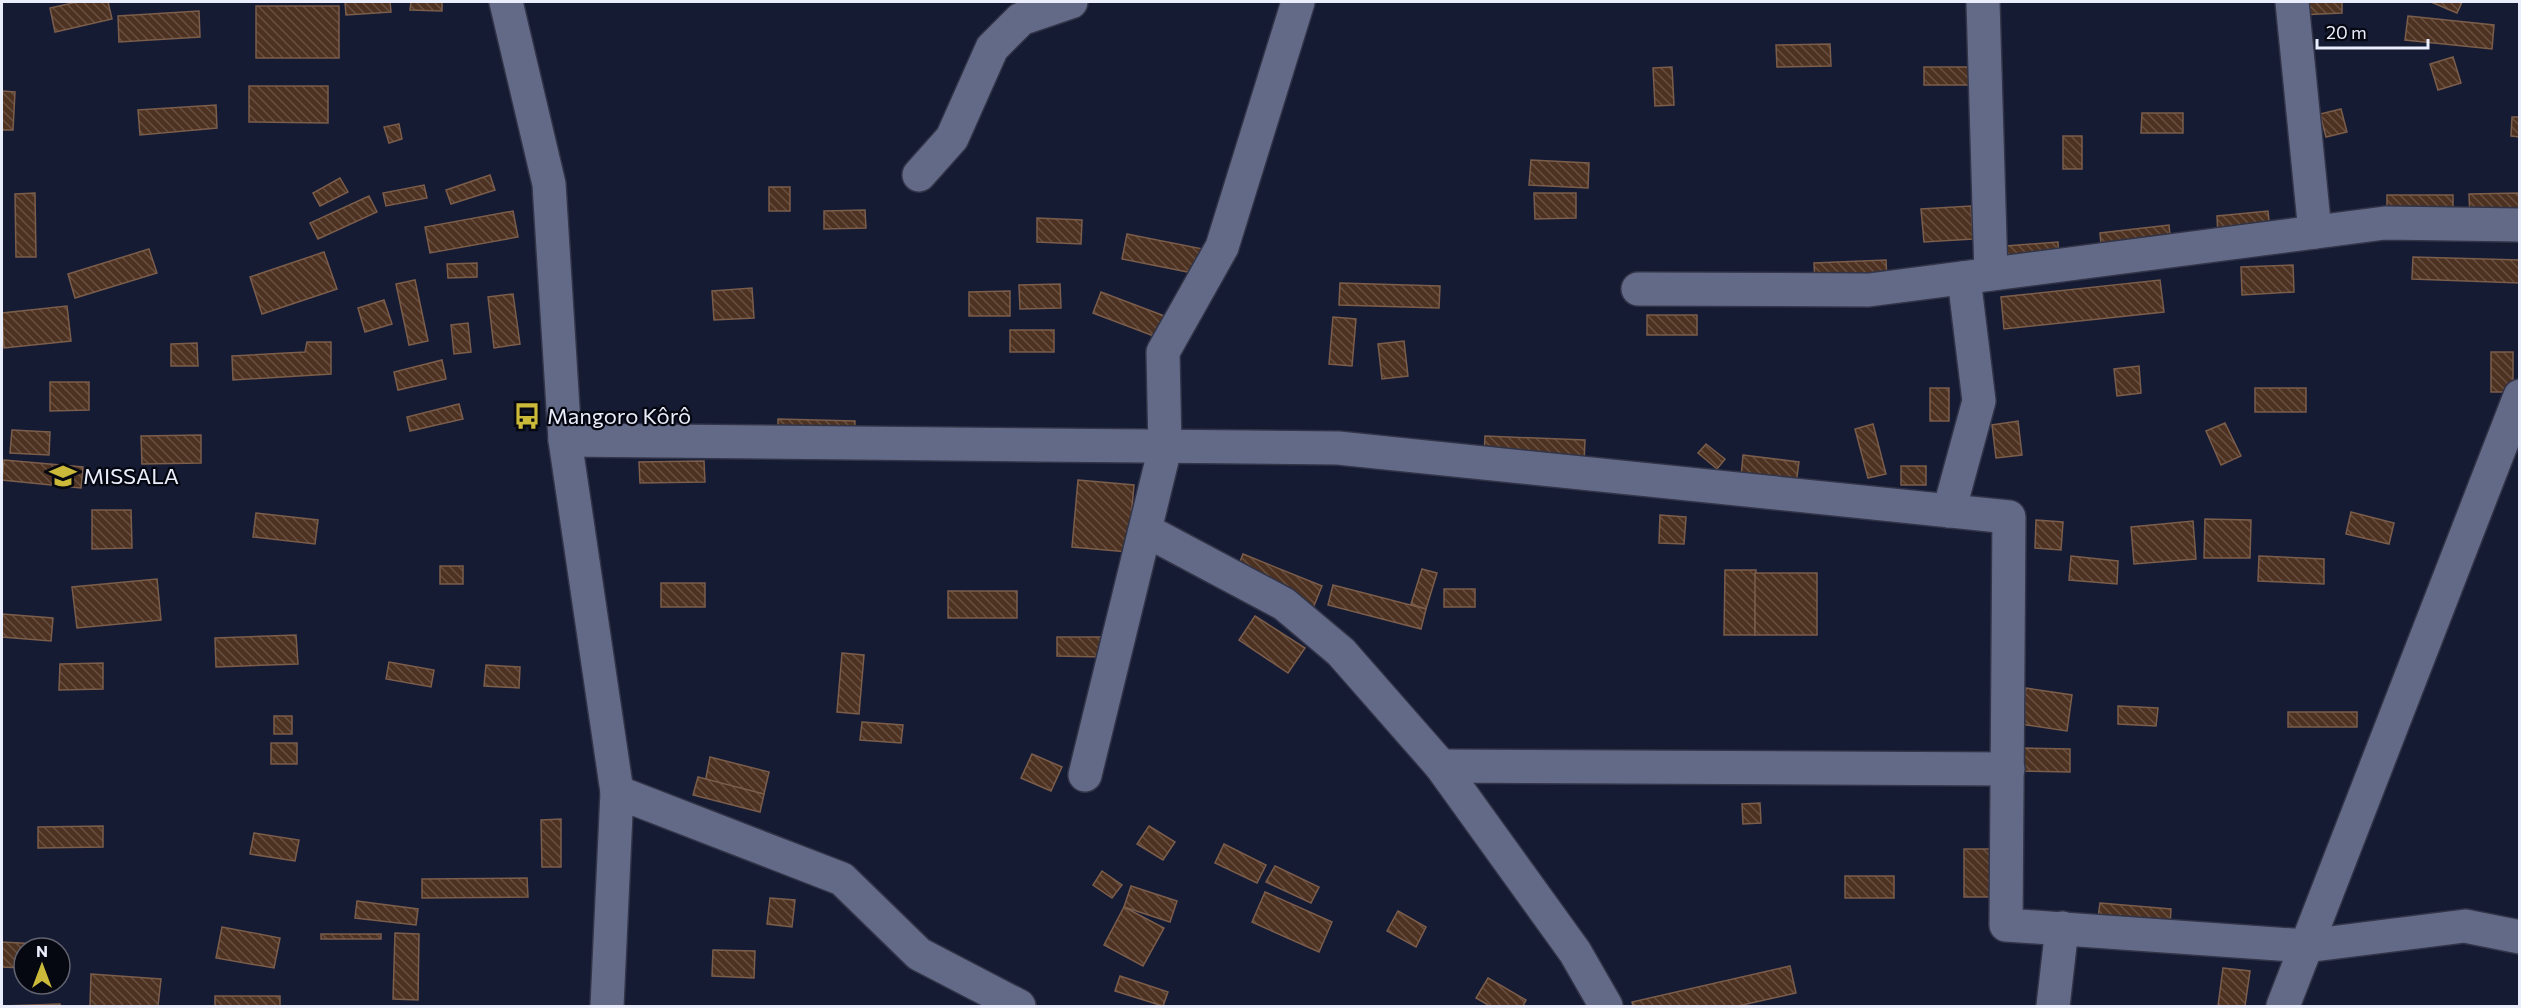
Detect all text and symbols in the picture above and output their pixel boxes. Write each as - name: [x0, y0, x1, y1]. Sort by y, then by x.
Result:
- scale bar: [2317, 12, 2428, 50]
- text: 20 m: [2326, 21, 2367, 43]
- bus stop icon: Mangoro Kôrô: [512, 401, 542, 431]
- place label: Mangoro Kôrô: [547, 402, 691, 429]
- school or university icon: MISSALA: [48, 461, 78, 491]
- place label: MISSALA: [83, 462, 179, 489]
- north arrow: [12, 936, 72, 996]
- text: N: [36, 941, 48, 960]

